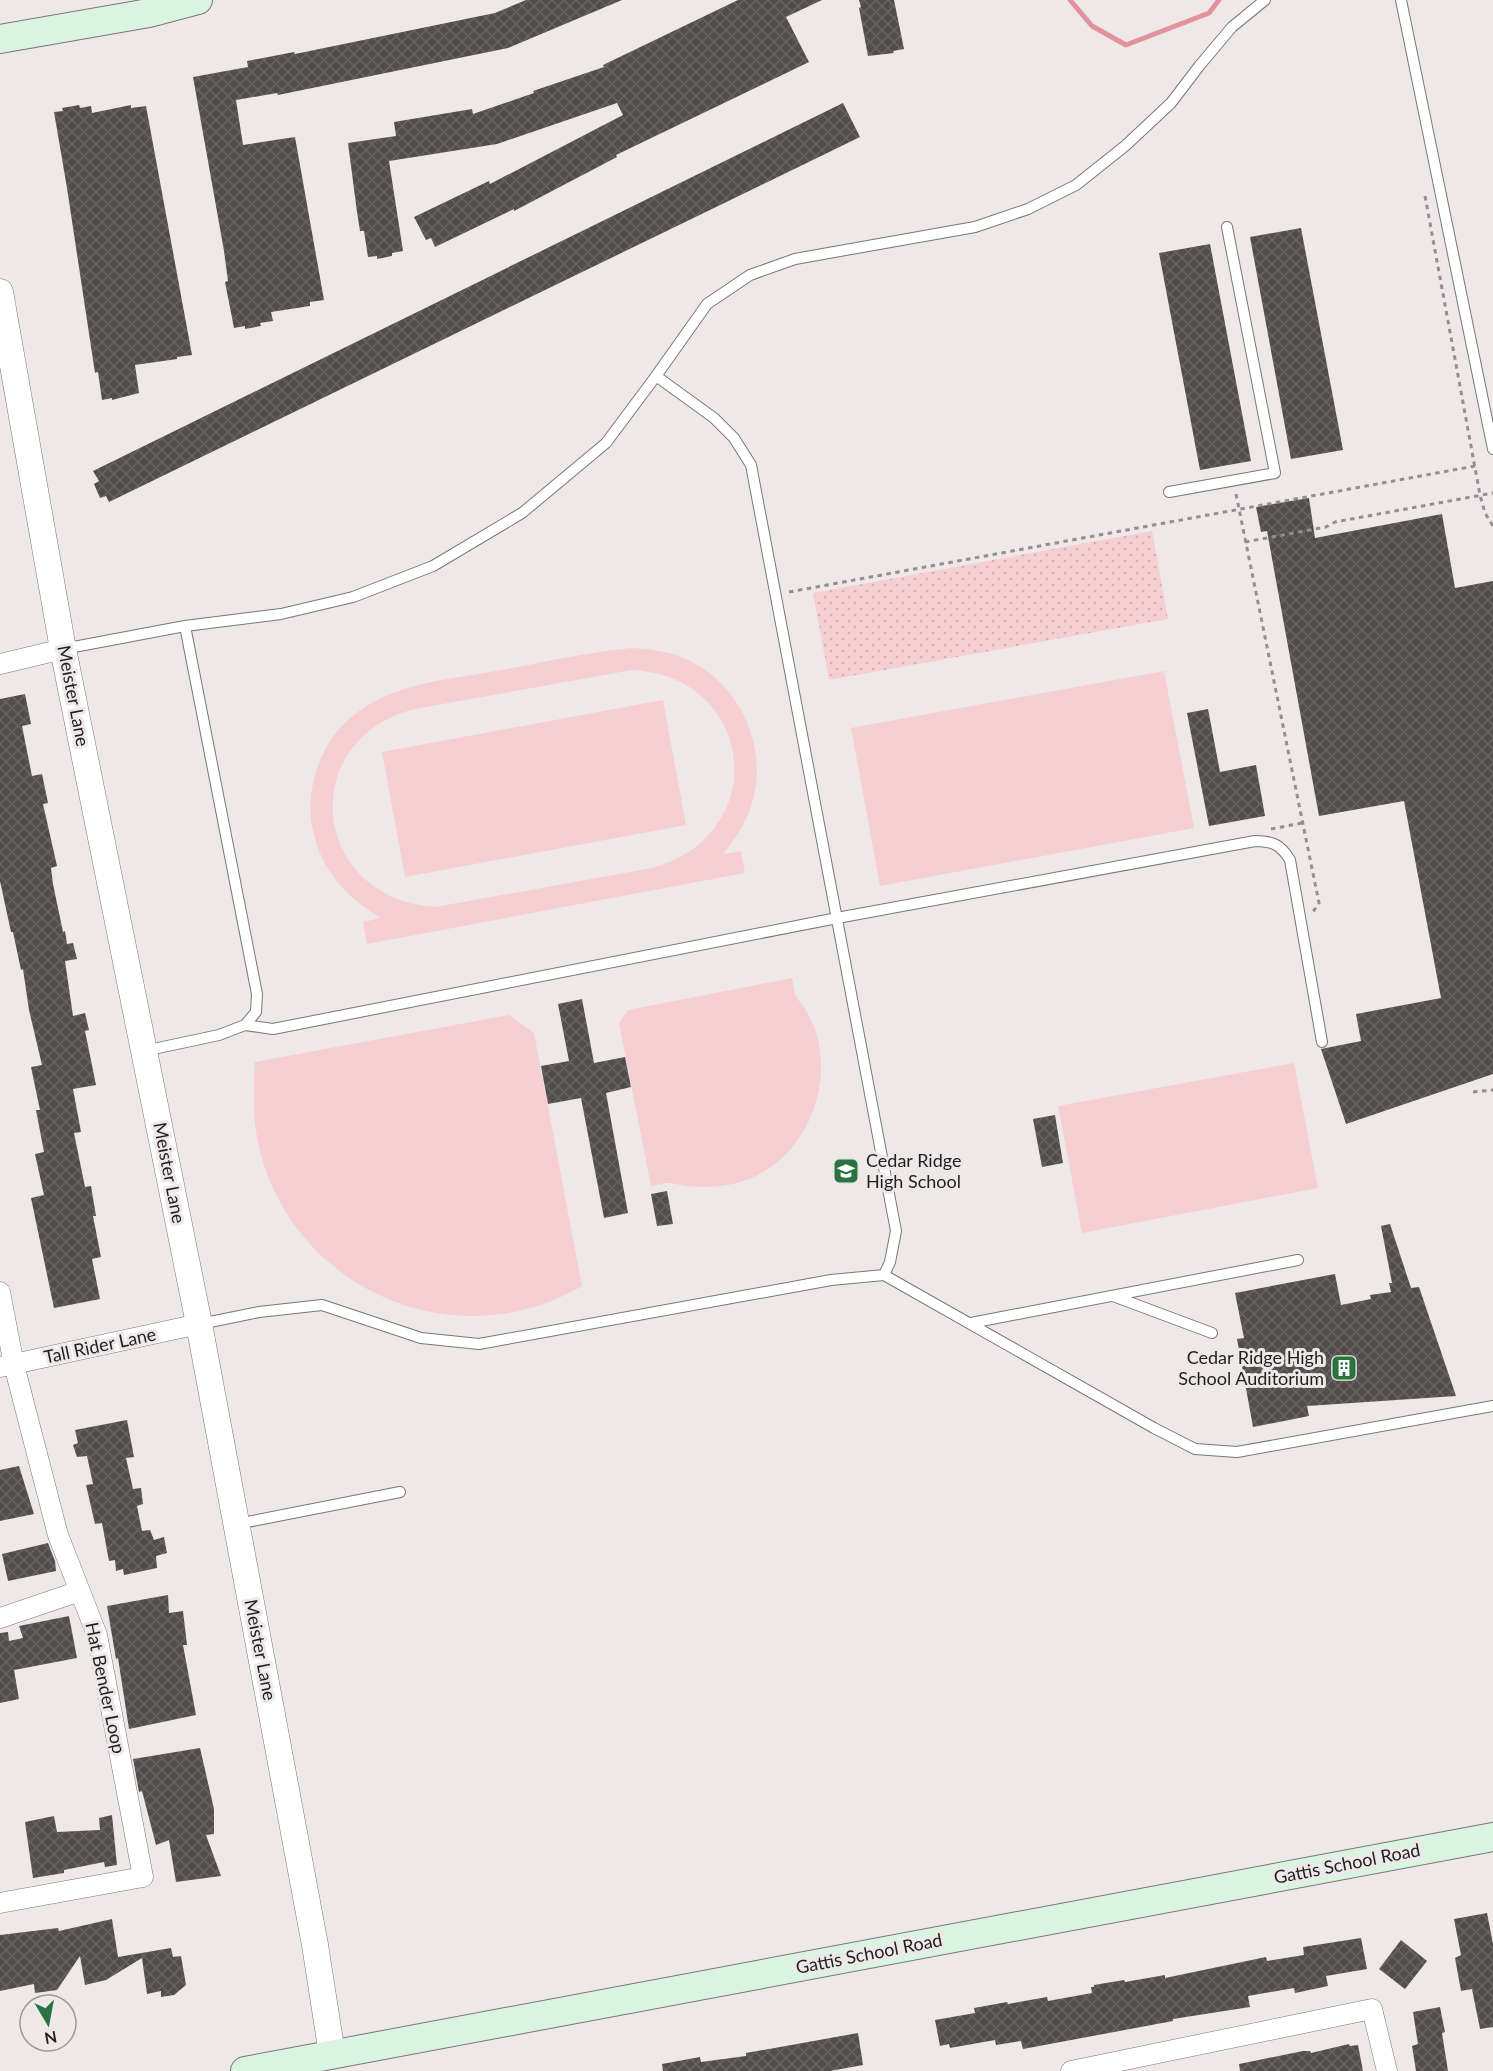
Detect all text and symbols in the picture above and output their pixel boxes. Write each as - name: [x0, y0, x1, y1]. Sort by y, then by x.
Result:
- street label: Meister Lane: [53, 643, 95, 748]
- street label: Meister Lane: [149, 1120, 191, 1225]
- place label: Cedar Ridge High School: [866, 1149, 961, 1192]
- school or university icon: Cedar Ridge High School: [831, 1156, 861, 1186]
- street label: Tall Rider Lane: [42, 1322, 158, 1368]
- place label: Cedar Ridge High School Auditorium: [1178, 1346, 1324, 1389]
- building icon: Cedar Ridge High School Auditorium: [1329, 1353, 1359, 1383]
- street label: Meister Lane: [240, 1597, 282, 1702]
- street label: Hat Bender Loop: [81, 1620, 131, 1756]
- street label: Gattis School Road: [1272, 1838, 1422, 1888]
- street label: Gattis School Road: [794, 1928, 944, 1978]
- north arrow: [18, 1993, 78, 2053]
- text: N: [43, 2028, 58, 2049]

